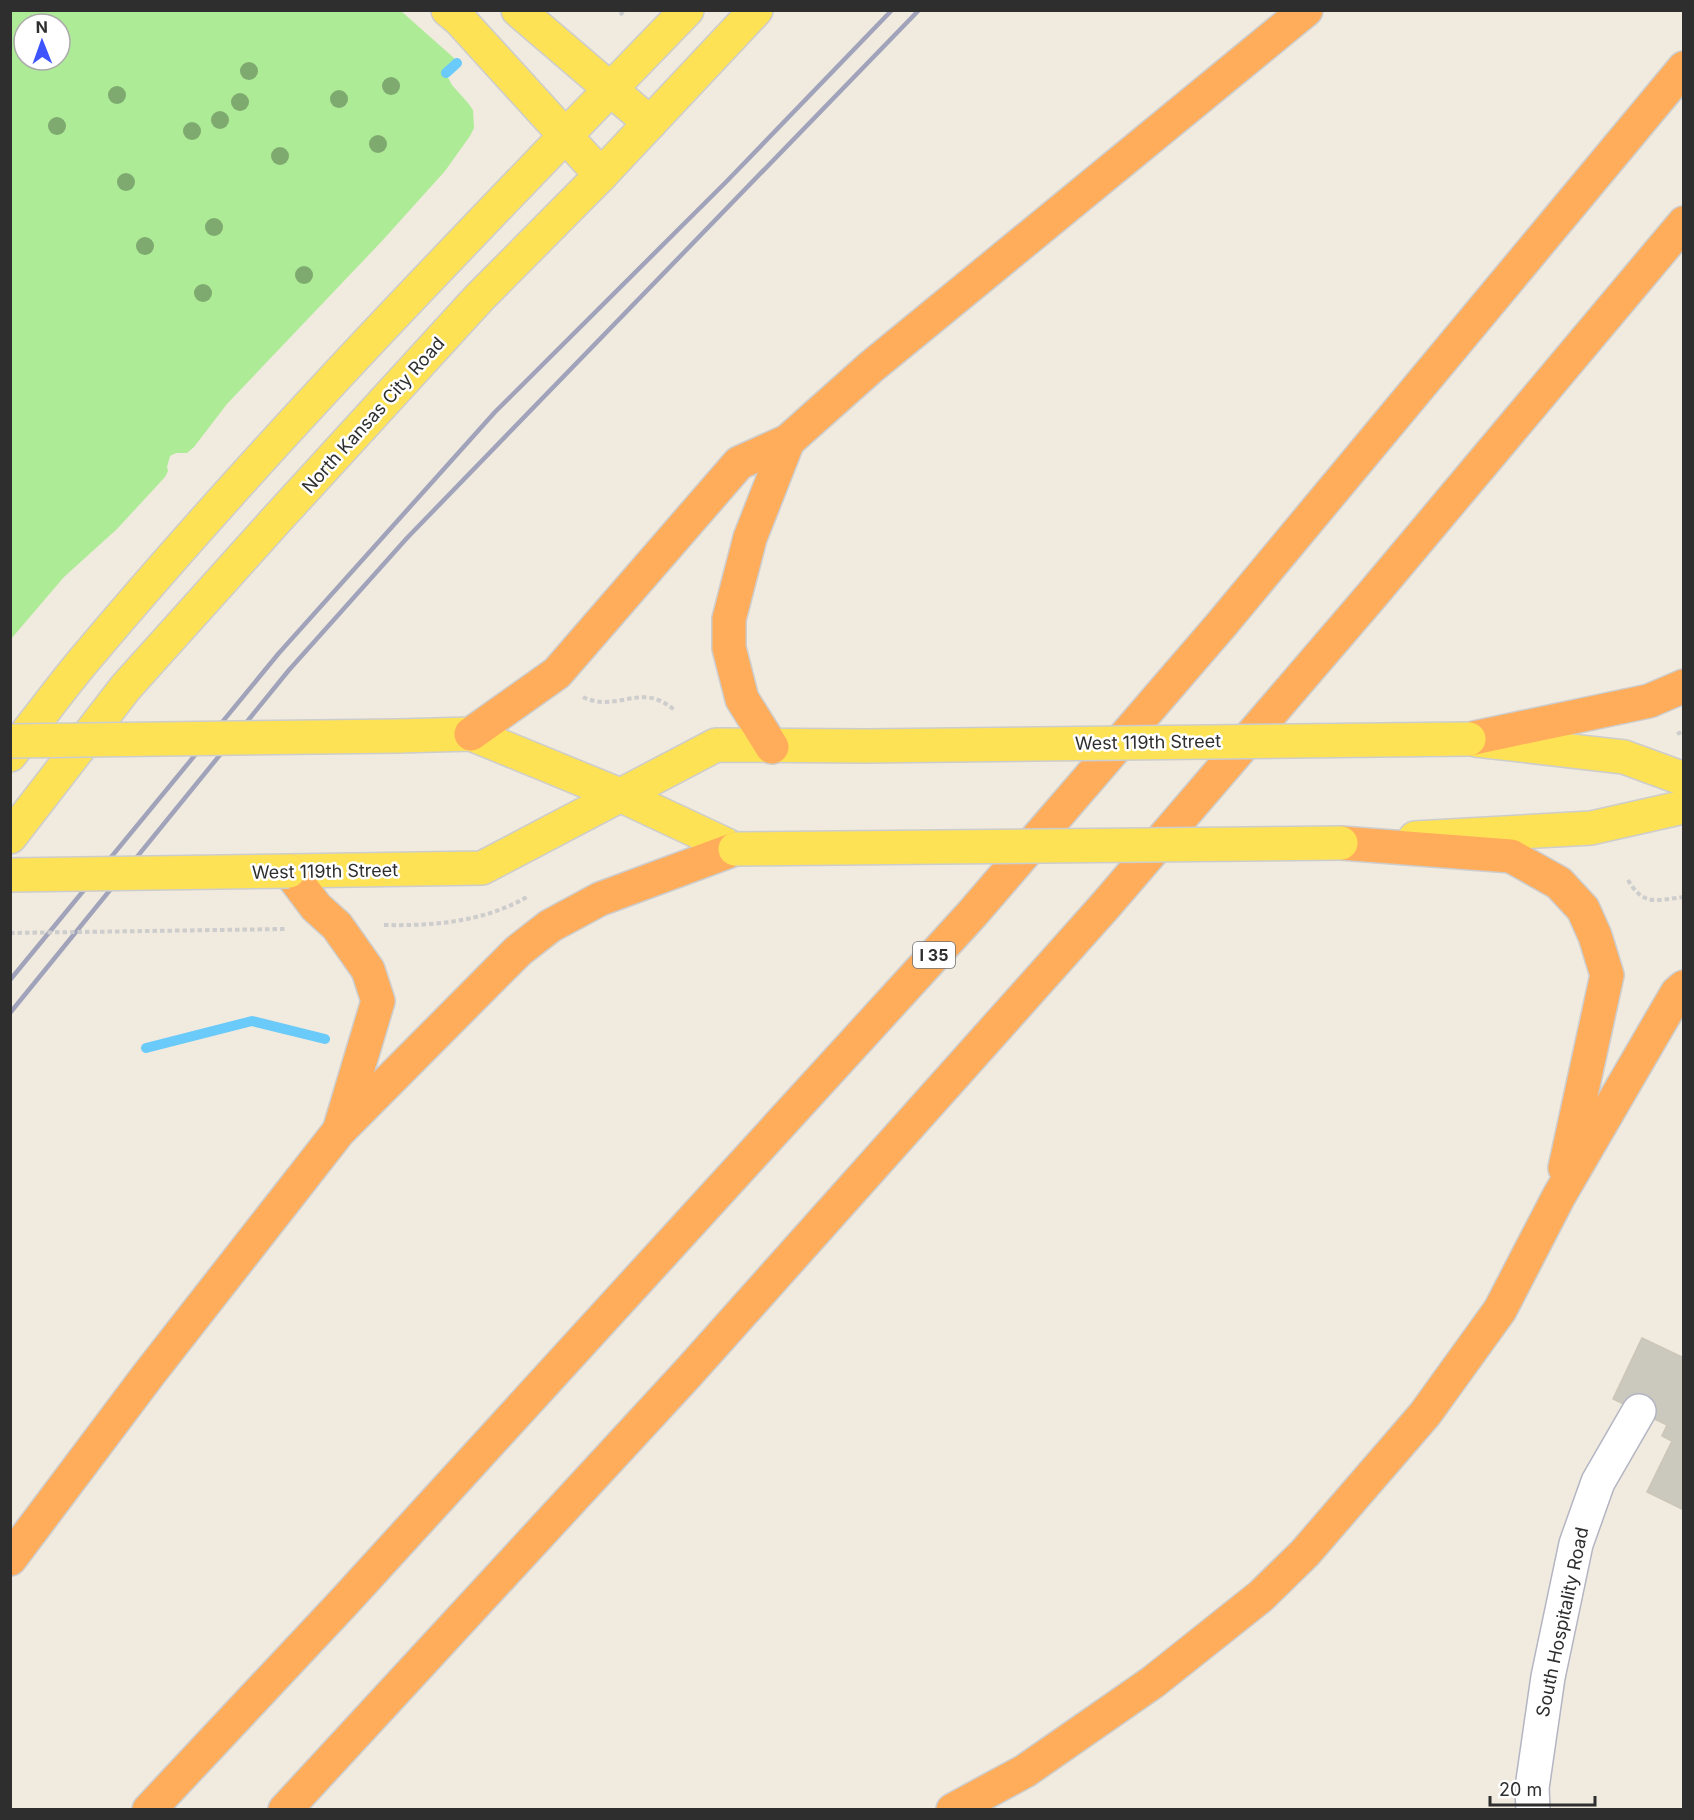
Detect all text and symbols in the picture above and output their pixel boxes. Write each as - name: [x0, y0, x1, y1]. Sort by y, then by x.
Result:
- north arrow: [12, 12, 72, 72]
- text: N: [35, 17, 48, 37]
- street label: North Kansas City Road: [297, 333, 449, 497]
- street label: West 119th Street: [1075, 730, 1221, 754]
- street label: West 119th Street: [252, 859, 398, 883]
- road number: I 35: [913, 942, 955, 968]
- street label: South Hospitality Road: [1532, 1525, 1592, 1719]
- scale bar: [1490, 1769, 1595, 1807]
- text: 20 m: [1499, 1779, 1542, 1800]

